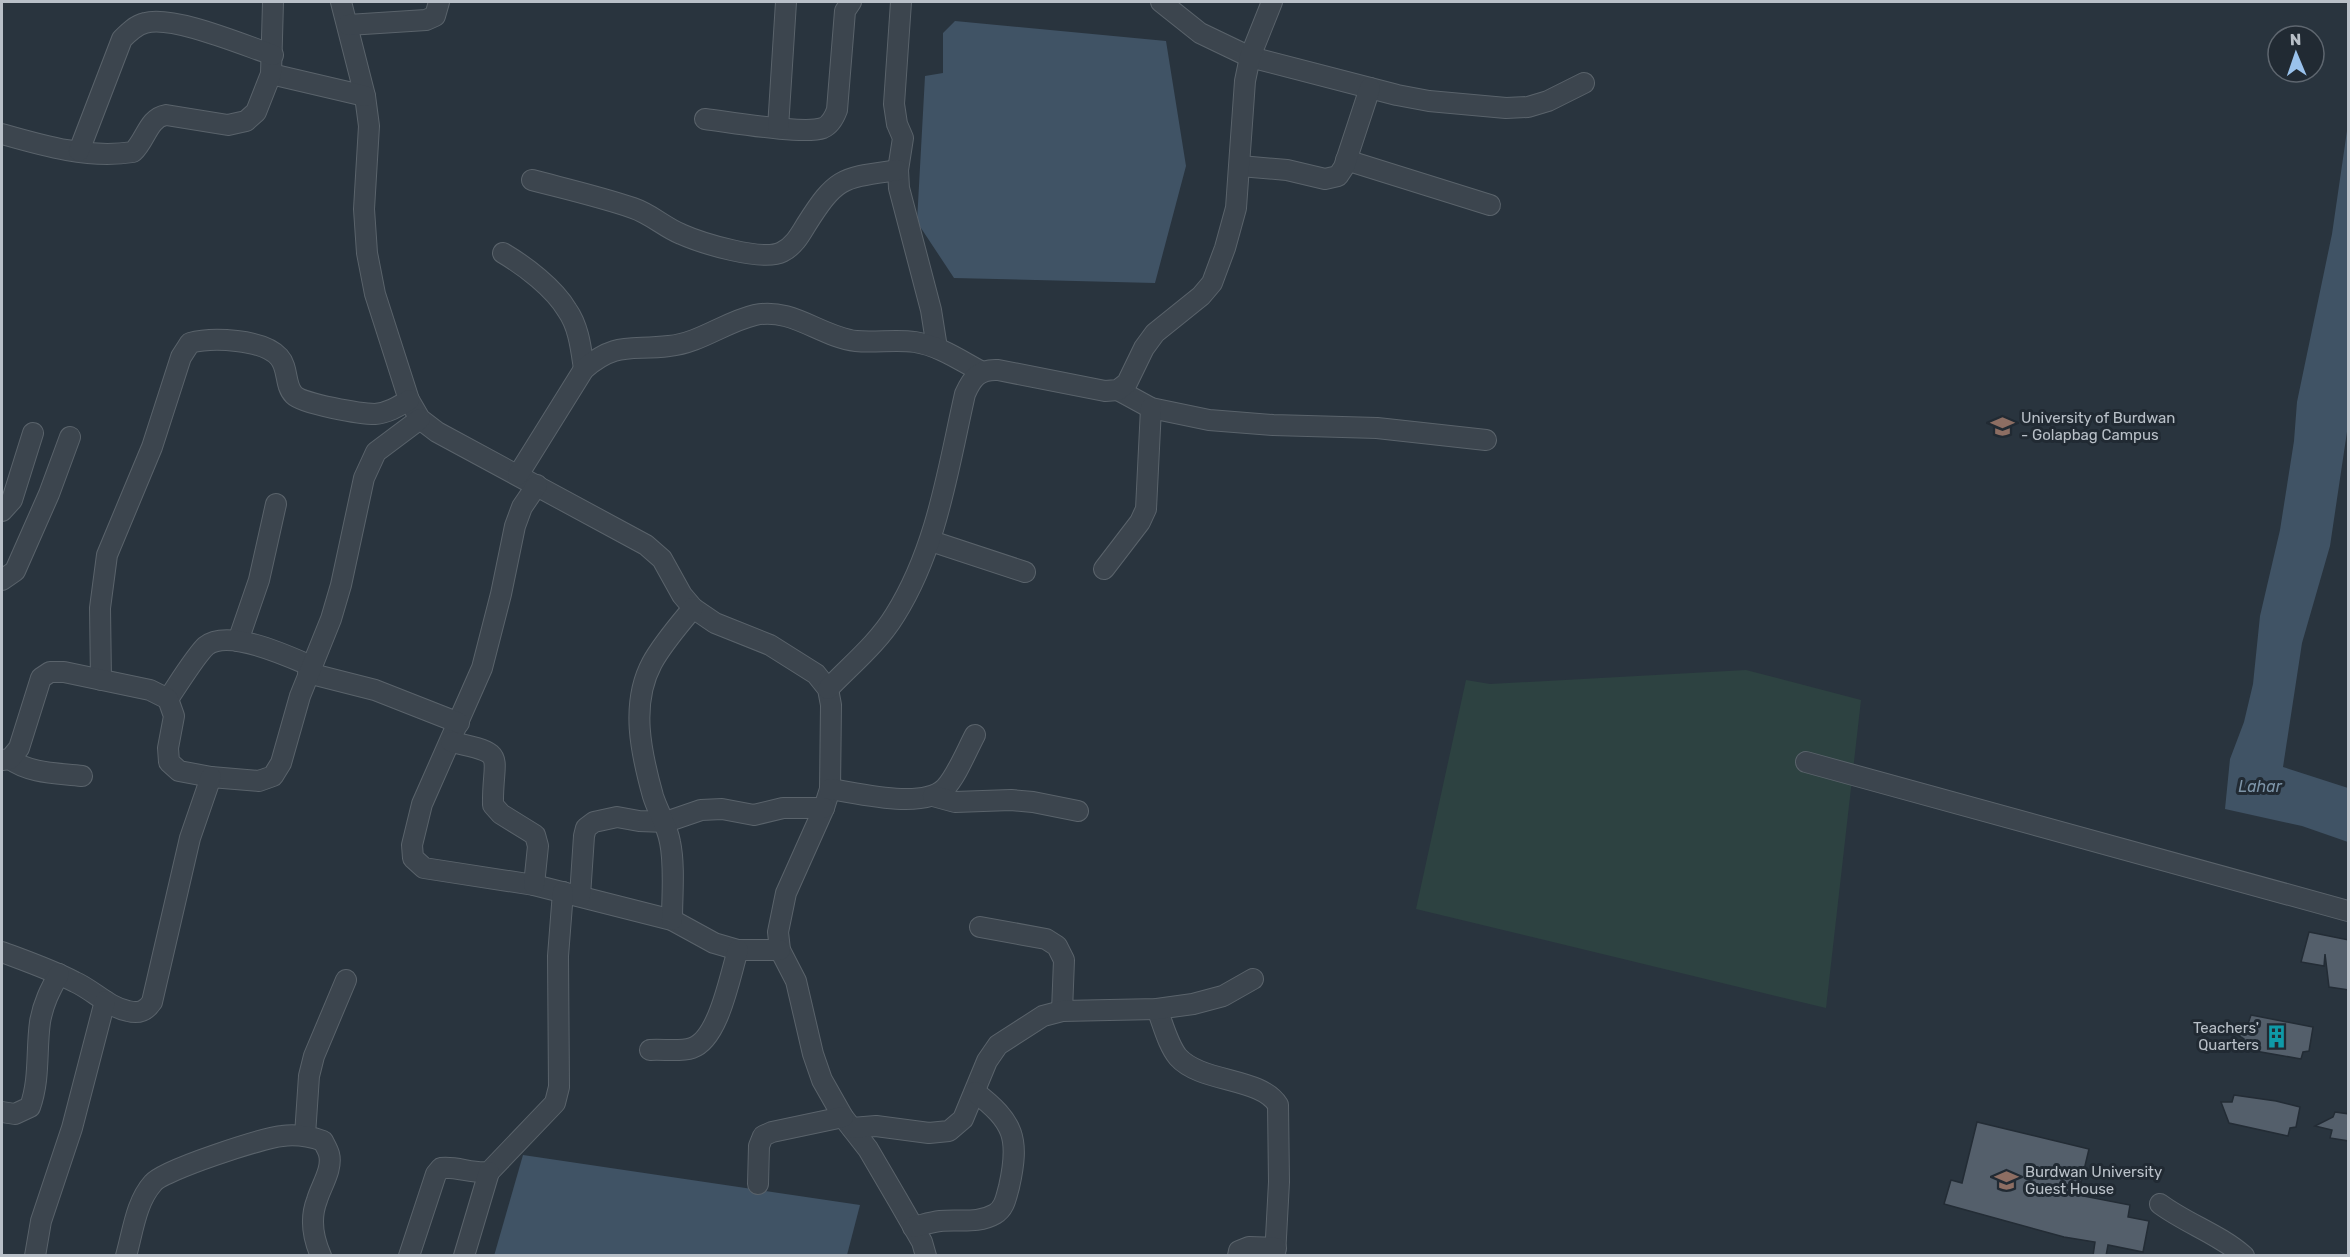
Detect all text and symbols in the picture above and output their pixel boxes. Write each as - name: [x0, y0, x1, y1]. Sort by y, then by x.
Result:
- north arrow: [2266, 24, 2326, 84]
- text: N: [2289, 30, 2302, 49]
- place label: University of Burdwan - Golapbag Campus: [2021, 409, 2175, 444]
- school or university icon: University of Burdwan - Golapbag Campus: [1990, 414, 2016, 440]
- water label: Lahar: [2238, 777, 2283, 796]
- place label: Teachers' Quarters: [2193, 1019, 2259, 1054]
- building icon: Teachers' Quarters: [2264, 1024, 2290, 1050]
- place label: Burdwan University Guest House: [2025, 1163, 2162, 1198]
- school or university icon: Burdwan University Guest House: [1994, 1168, 2020, 1194]

